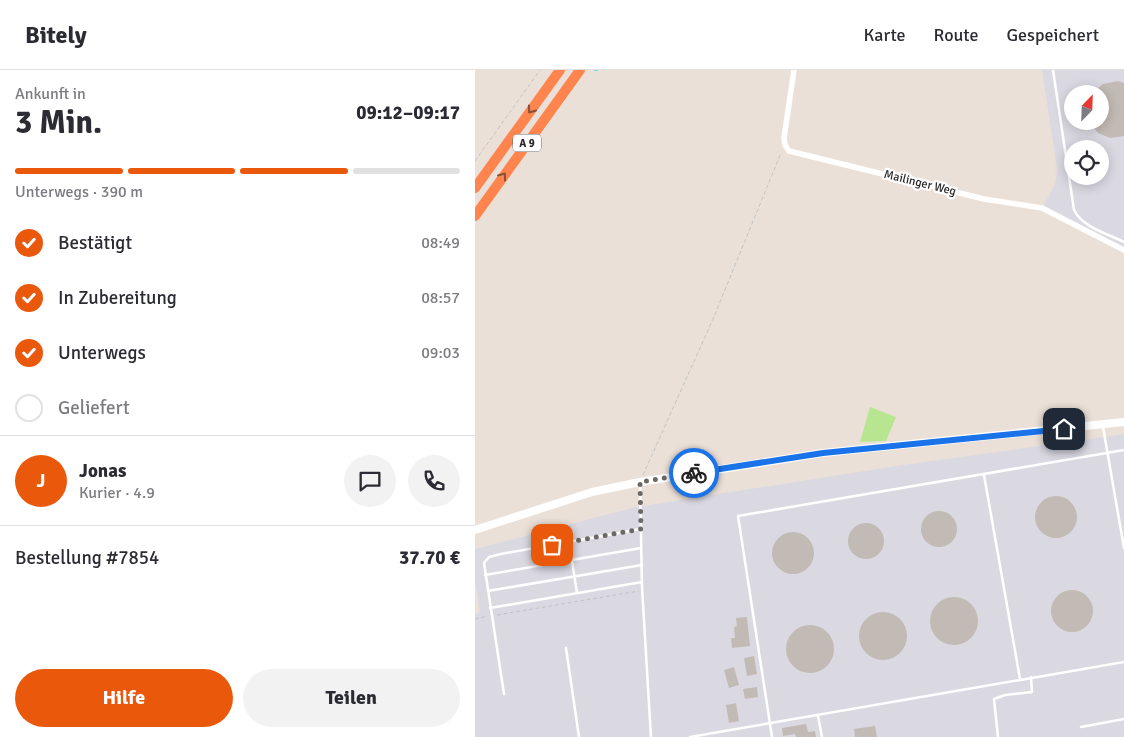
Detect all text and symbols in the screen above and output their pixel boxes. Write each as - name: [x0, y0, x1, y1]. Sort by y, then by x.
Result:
- text: Bitely: [25, 20, 87, 50]
- text: Karte: [864, 24, 906, 46]
- text: Route: [934, 24, 979, 46]
- text: Gespeichert: [1007, 24, 1099, 46]
- text: Ankunft in: [15, 84, 86, 104]
- north arrow: [1064, 85, 1109, 130]
- map controls: [1064, 85, 1109, 185]
- text: 09:12–09:17: [356, 101, 460, 125]
- text: 3 Min.: [15, 103, 102, 142]
- one-way arrow: [528, 104, 537, 113]
- road number: A 9: [513, 134, 541, 152]
- button: locate: [1064, 140, 1109, 185]
- street label: Mailinger Weg: [882, 167, 958, 199]
- one-way arrow: [498, 173, 506, 182]
- text: Unterwegs · 390 m: [15, 182, 143, 202]
- icon: check: [15, 229, 43, 257]
- text: Bestätigt: [58, 231, 132, 255]
- text: 08:49: [421, 233, 460, 253]
- icon: check: [15, 284, 43, 312]
- text: In Zubereitung: [58, 286, 177, 310]
- text: 08:57: [421, 288, 460, 308]
- icon: check: [15, 339, 43, 367]
- text: Unterwegs: [58, 341, 146, 365]
- text: 09:03: [421, 343, 460, 363]
- text: Geliefert: [58, 396, 130, 420]
- pin: [1043, 408, 1085, 450]
- icon: home: [1050, 415, 1078, 443]
- courier: [669, 448, 719, 498]
- button: chat: [344, 455, 396, 507]
- button: phone: [408, 455, 460, 507]
- text: Jonas: [79, 459, 126, 483]
- icon: bike: [680, 459, 708, 487]
- text: J: [37, 469, 45, 493]
- text: Kurier · 4.9: [79, 483, 155, 503]
- pin: [531, 524, 573, 566]
- icon: bag: [538, 531, 566, 559]
- text: Bestellung #7854: [15, 546, 159, 570]
- text: 37.70 €: [399, 546, 460, 570]
- button: Hilfe: [15, 669, 233, 727]
- button: Teilen: [243, 669, 460, 727]

